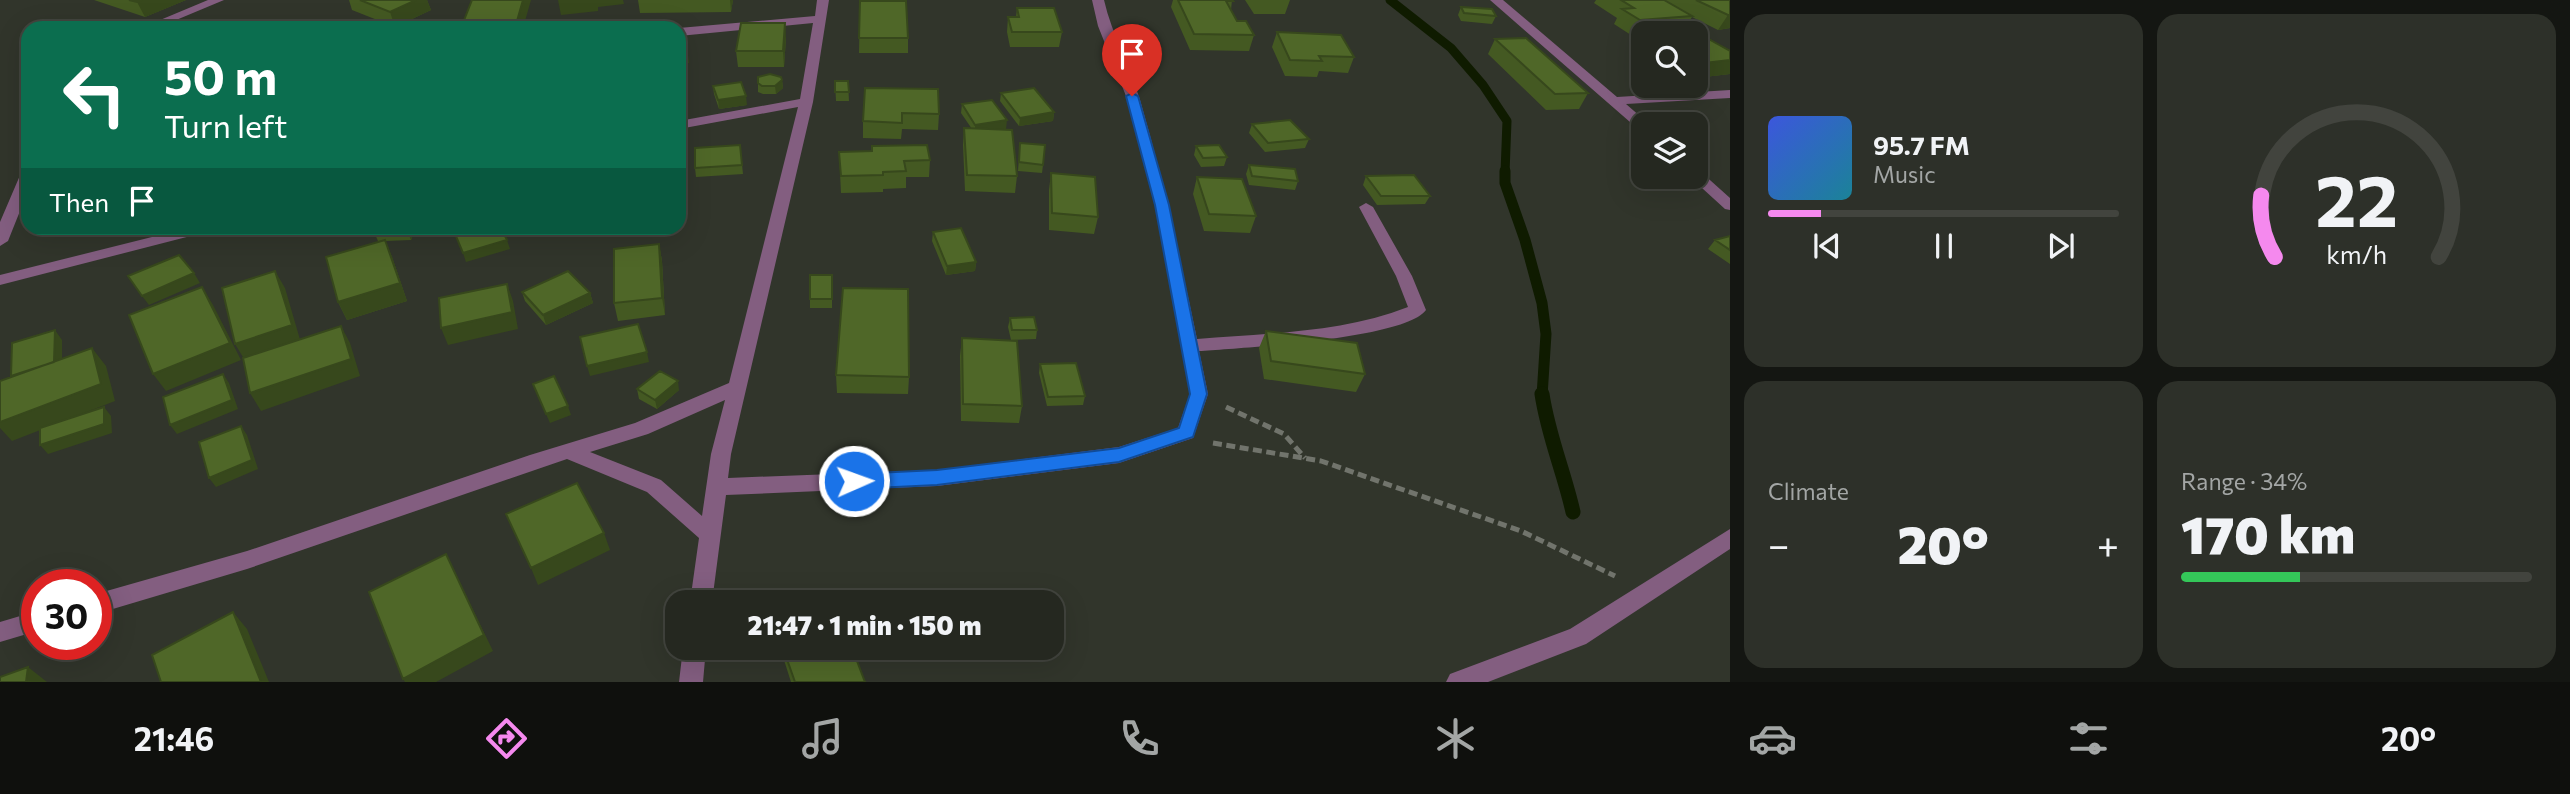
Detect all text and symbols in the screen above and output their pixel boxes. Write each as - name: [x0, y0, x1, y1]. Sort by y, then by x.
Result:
- map controls: [1631, 21, 1708, 189]
- button: search: [1631, 21, 1708, 98]
- pin: [1102, 24, 1162, 96]
- icon: arrive: [1113, 35, 1151, 73]
- text: 50 m: [164, 45, 277, 105]
- icon: left: [49, 49, 140, 140]
- text: Turn left: [164, 105, 288, 145]
- button: layers: [1631, 112, 1708, 189]
- text: 95.7 FM: [1873, 129, 1970, 160]
- text: 22: [2315, 153, 2398, 242]
- text: Music: [1873, 160, 1936, 188]
- icon: arrive: [123, 182, 161, 220]
- text: Then: [49, 186, 109, 217]
- icon: previous: [1808, 227, 1846, 265]
- icon: pause: [1925, 227, 1963, 265]
- icon: next: [2042, 227, 2080, 265]
- text: km/h: [2326, 239, 2387, 269]
- position arrow: [817, 444, 891, 518]
- text: Range · 34%: [2181, 467, 2307, 495]
- text: Climate: [1768, 477, 1849, 505]
- text: 170 km: [2181, 501, 2355, 565]
- text: 20°: [1897, 511, 1989, 575]
- text: −: [1768, 520, 1790, 567]
- text: +: [2097, 520, 2119, 567]
- speed limit sign: 30: [21, 569, 112, 660]
- text: 21:47 · 1 min · 150 m: [747, 609, 982, 640]
- icon: directions: [482, 714, 531, 763]
- icon: music: [798, 714, 847, 763]
- icon: phone: [1115, 714, 1164, 763]
- icon: climate: [1431, 714, 1480, 763]
- icon: car: [1748, 714, 1797, 763]
- icon: filters: [2064, 714, 2113, 763]
- text: 21:46: [134, 718, 214, 758]
- text: 20°: [2381, 718, 2436, 758]

